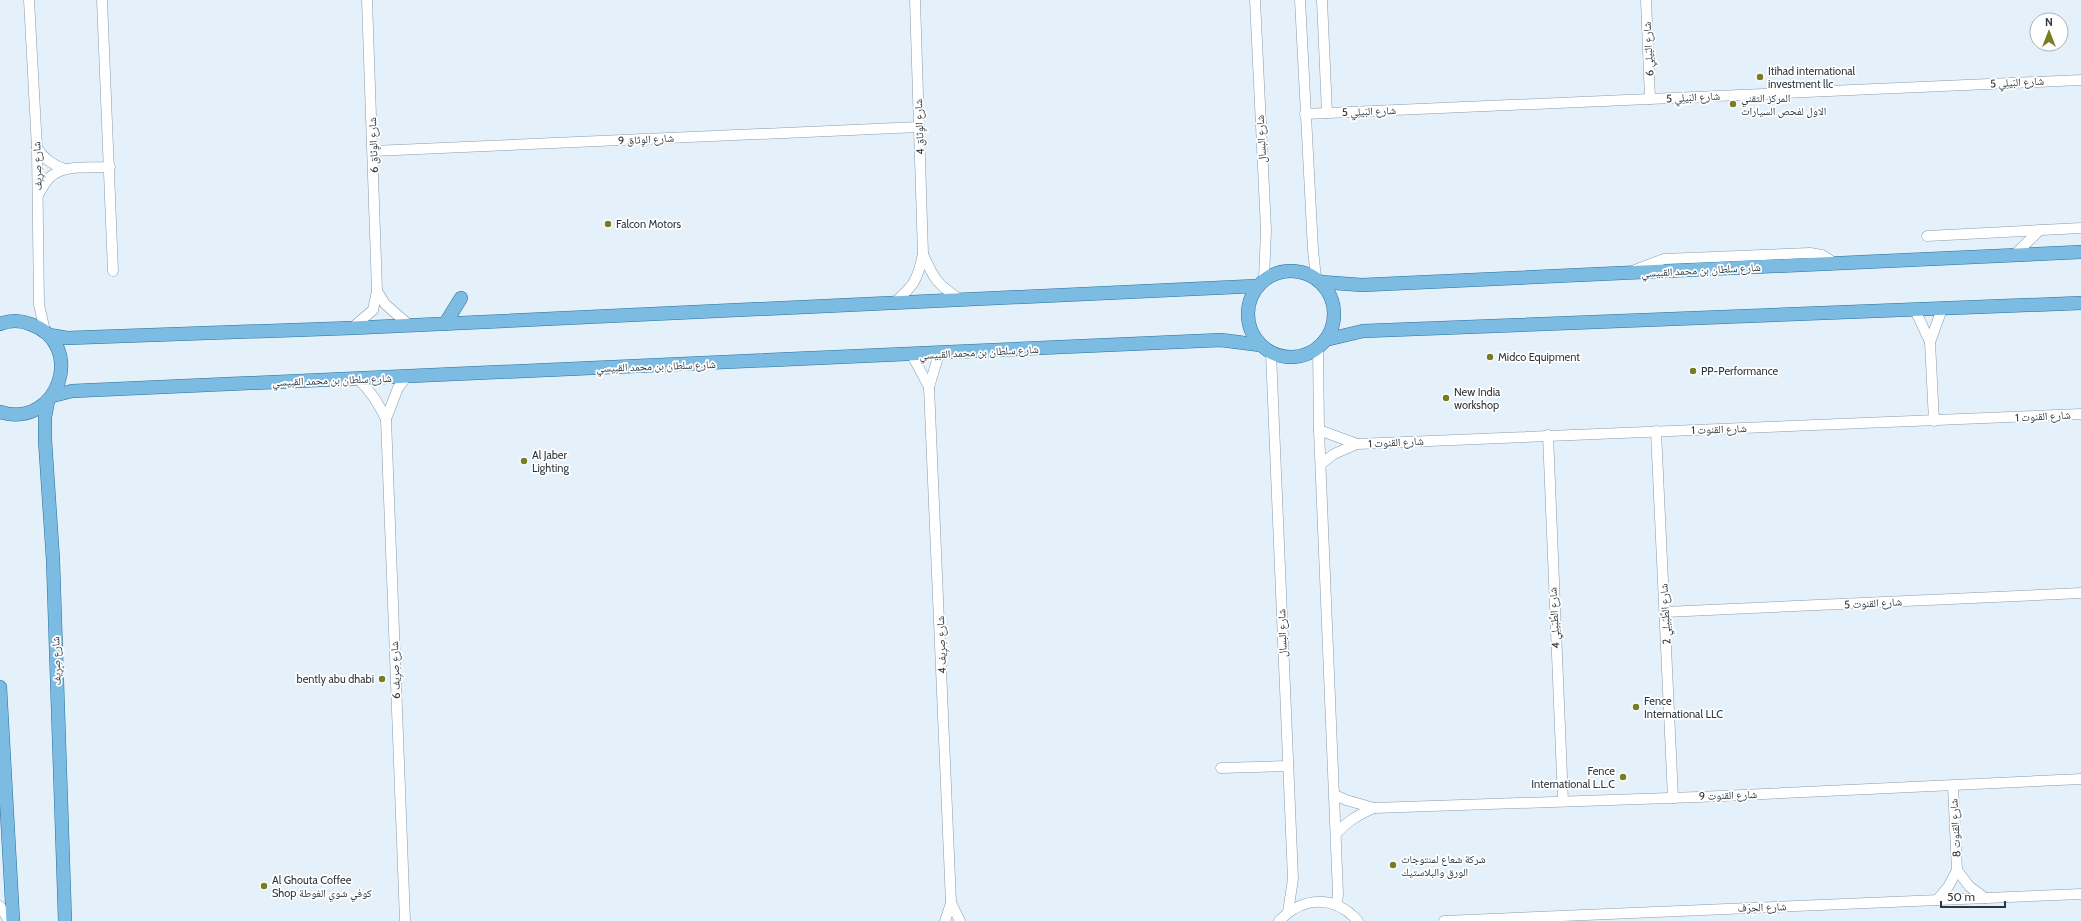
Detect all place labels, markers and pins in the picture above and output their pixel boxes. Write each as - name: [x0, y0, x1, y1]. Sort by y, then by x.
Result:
- place label: Itihad international investment llc: [1768, 64, 1856, 91]
- marker: Itihad international investment llc: [1755, 72, 1765, 82]
- place label: المركز التقني الاول لفحص السيارات: [1741, 91, 1826, 118]
- marker: المركز التقني الاول لفحص السيارات: [1728, 99, 1738, 109]
- place label: Falcon Motors: [616, 217, 682, 231]
- marker: Falcon Motors: [603, 219, 613, 229]
- place label: Midco Equipment: [1498, 350, 1580, 364]
- marker: Midco Equipment: [1485, 352, 1495, 362]
- place label: PP-Performance: [1701, 364, 1779, 378]
- marker: PP-Performance: [1688, 366, 1698, 376]
- place label: New India workshop: [1454, 385, 1501, 412]
- marker: New India workshop: [1441, 393, 1451, 403]
- place label: Al Jaber Lighting: [532, 448, 569, 475]
- marker: Al Jaber Lighting: [519, 456, 529, 466]
- place label: bently abu dhabi: [297, 672, 374, 686]
- marker: bently abu dhabi: [377, 674, 387, 684]
- place label: Fence International LLC: [1644, 694, 1723, 721]
- marker: Fence International LLC: [1631, 702, 1641, 712]
- place label: Fence International L.L.C: [1531, 764, 1615, 791]
- marker: Fence International L.L.C: [1618, 772, 1628, 782]
- place label: شركة شعاع لمنتوجات الورق والبلاستيك: [1401, 852, 1486, 879]
- marker: شركة شعاع لمنتوجات الورق والبلاستيك: [1388, 860, 1398, 870]
- place label: Al Ghouta Coffee Shop كوفي شوي الغوطة: [272, 873, 372, 902]
- marker: Al Ghouta Coffee Shop كوفي شوي الغوطة: [259, 881, 269, 891]

